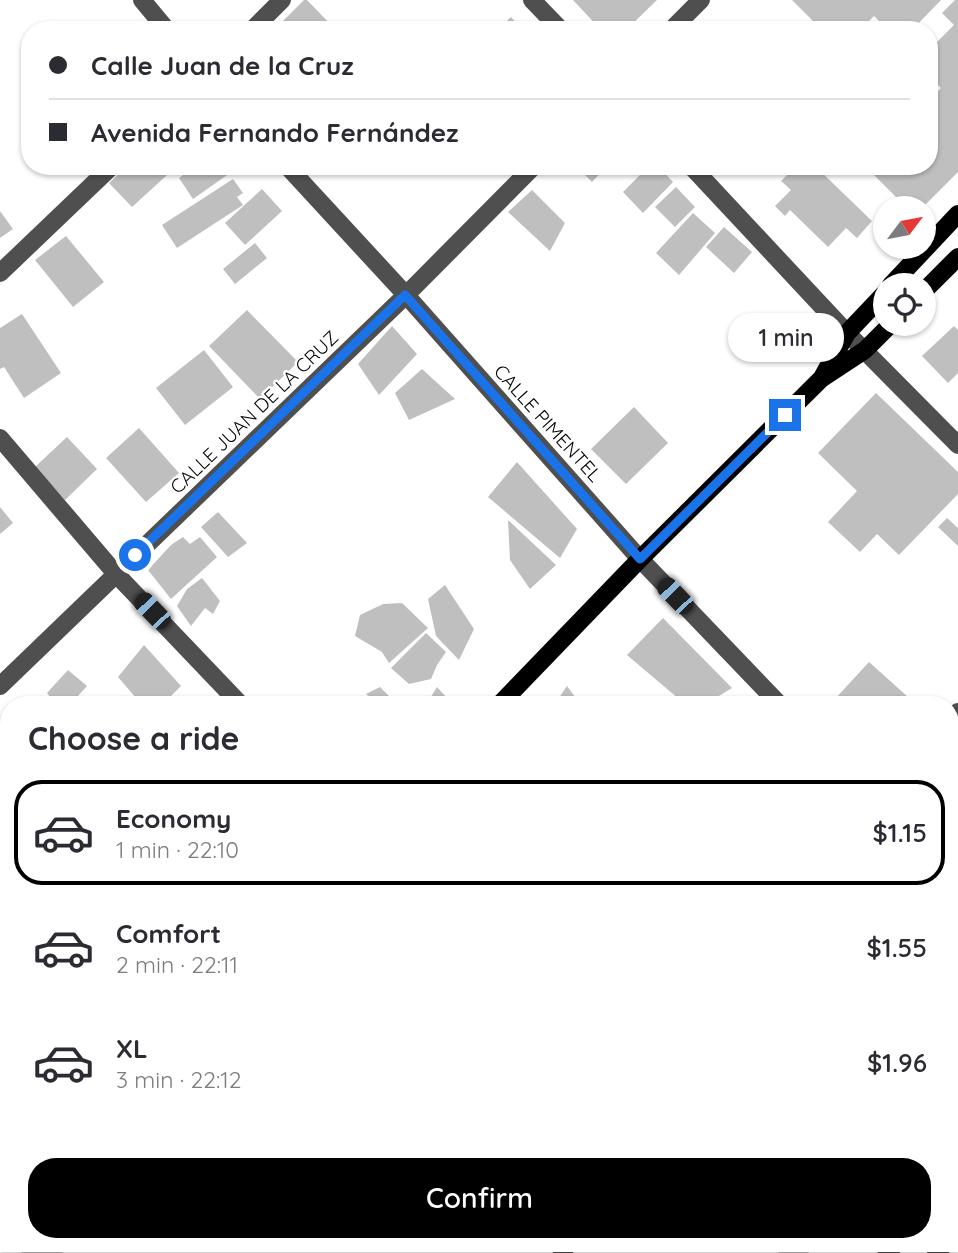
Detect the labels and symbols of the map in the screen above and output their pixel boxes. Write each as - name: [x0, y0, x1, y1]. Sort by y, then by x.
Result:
- north arrow: [873, 196, 936, 259]
- callout: 1 min: [727, 314, 843, 362]
- street label: CALLE JUAN DE LA CRUZ: [165, 325, 343, 499]
- street label: CALLE PIMENTEL: [489, 359, 607, 487]
- route end: [769, 399, 801, 431]
- route start: [119, 539, 151, 571]
- car: [653, 574, 698, 618]
- car: [130, 589, 175, 633]

